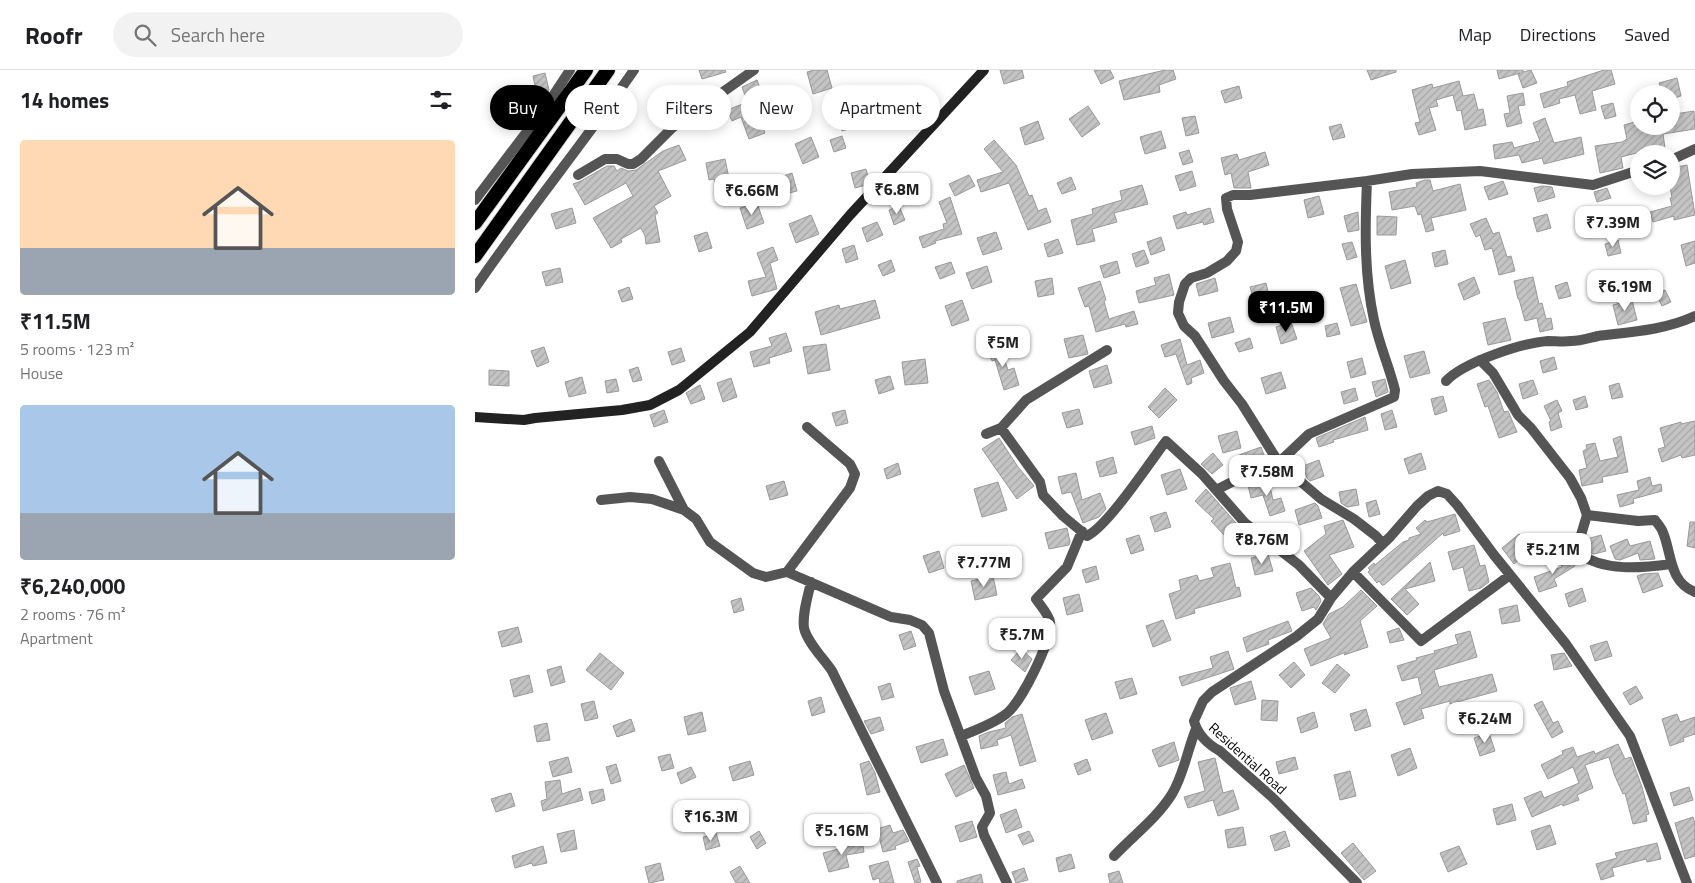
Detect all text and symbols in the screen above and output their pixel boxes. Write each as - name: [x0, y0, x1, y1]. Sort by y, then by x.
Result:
- search box: [113, 12, 463, 57]
- text: Roofr: [25, 17, 83, 53]
- text: Search here: [171, 20, 265, 49]
- icon: search: [131, 21, 159, 49]
- text: Map: [1458, 21, 1492, 48]
- text: Directions: [1520, 21, 1596, 48]
- text: Saved: [1624, 21, 1670, 48]
- text: 14 homes: [20, 84, 109, 116]
- chip: Buy: [490, 85, 555, 130]
- chip: Rent: [565, 85, 637, 130]
- chip: Filters: [647, 85, 731, 130]
- chip: New: [741, 85, 812, 130]
- chip: Apartment: [822, 85, 940, 130]
- map controls: [1630, 85, 1680, 195]
- button: locate: [1630, 85, 1680, 135]
- icon: filters: [427, 86, 455, 114]
- button: layers: [1630, 145, 1680, 195]
- pin: ₹6.8M: [862, 172, 932, 215]
- icon: home: [193, 173, 283, 263]
- pin: ₹6.66M: [711, 174, 793, 216]
- text: ₹6.8M: [875, 177, 919, 201]
- text: ₹6.66M: [725, 178, 779, 202]
- pin: ₹7.39M: [1572, 206, 1654, 248]
- text: ₹7.39M: [1586, 210, 1640, 234]
- pin: ₹6.19M: [1584, 270, 1666, 312]
- text: ₹6.19M: [1598, 274, 1652, 298]
- pin: ₹11.5M: [1245, 290, 1327, 333]
- text: ₹11.5M: [1259, 295, 1313, 319]
- text: ₹11.5M: [20, 305, 91, 337]
- pin: ₹5M: [979, 326, 1027, 368]
- text: ₹5M: [987, 330, 1019, 354]
- text: 5 rooms · 123 m²: [20, 337, 134, 361]
- text: House: [20, 361, 63, 385]
- icon: home: [193, 438, 283, 528]
- pin: ₹7.58M: [1226, 454, 1308, 497]
- text: ₹7.58M: [1240, 459, 1294, 483]
- pin: ₹8.76M: [1221, 522, 1303, 565]
- text: ₹8.76M: [1235, 527, 1289, 551]
- pin: ₹5.21M: [1512, 532, 1594, 575]
- text: ₹5.21M: [1526, 537, 1580, 561]
- pin: ₹7.77M: [943, 546, 1025, 588]
- text: ₹7.77M: [957, 550, 1011, 574]
- text: ₹6,240,000: [20, 570, 125, 602]
- text: 2 rooms · 76 m²: [20, 602, 125, 626]
- pin: ₹5.7M: [987, 618, 1057, 660]
- text: ₹5.7M: [1000, 622, 1044, 646]
- text: Apartment: [20, 626, 93, 650]
- pin: ₹6.24M: [1444, 702, 1526, 744]
- text: ₹6.24M: [1458, 706, 1512, 730]
- street label: Residential Road: [1204, 717, 1292, 799]
- pin: ₹16.3M: [670, 800, 752, 842]
- text: ₹16.3M: [684, 804, 738, 828]
- pin: ₹5.16M: [801, 814, 883, 856]
- text: ₹5.16M: [815, 818, 869, 842]

